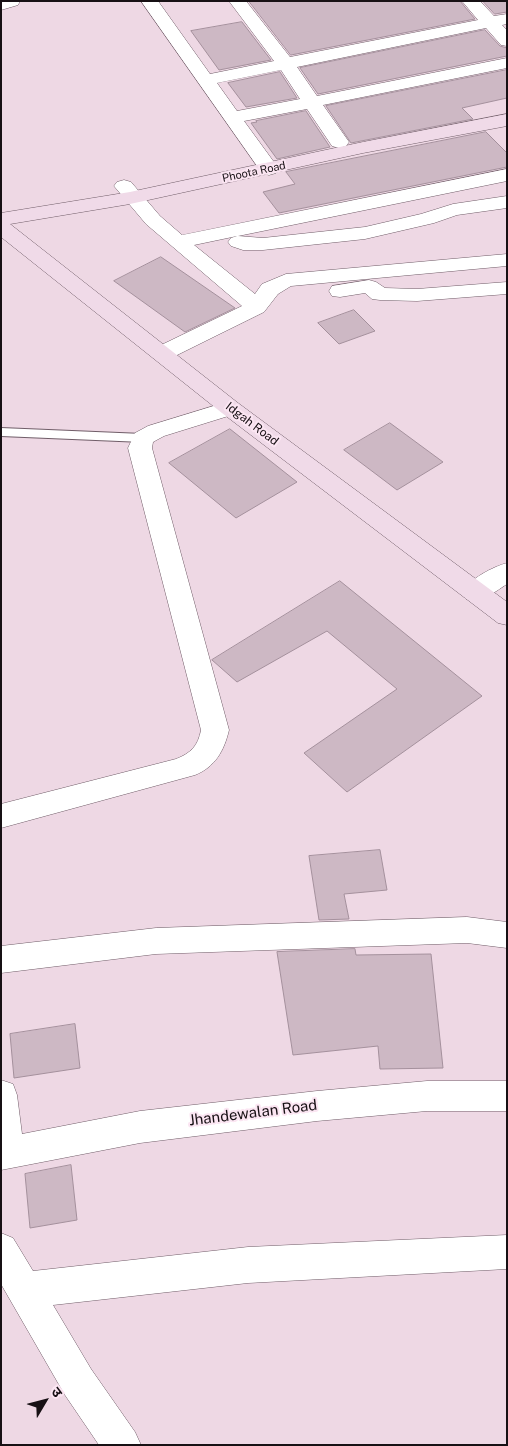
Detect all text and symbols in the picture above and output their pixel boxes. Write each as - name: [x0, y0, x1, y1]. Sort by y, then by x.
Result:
- street label: Phoota Road: [221, 159, 287, 185]
- street label: Idgah Road: [223, 399, 281, 449]
- street label: Jhandewalan Road: [188, 1096, 318, 1130]
- north arrow: [20, 1376, 70, 1426]
- text: उ: [48, 1384, 66, 1400]

